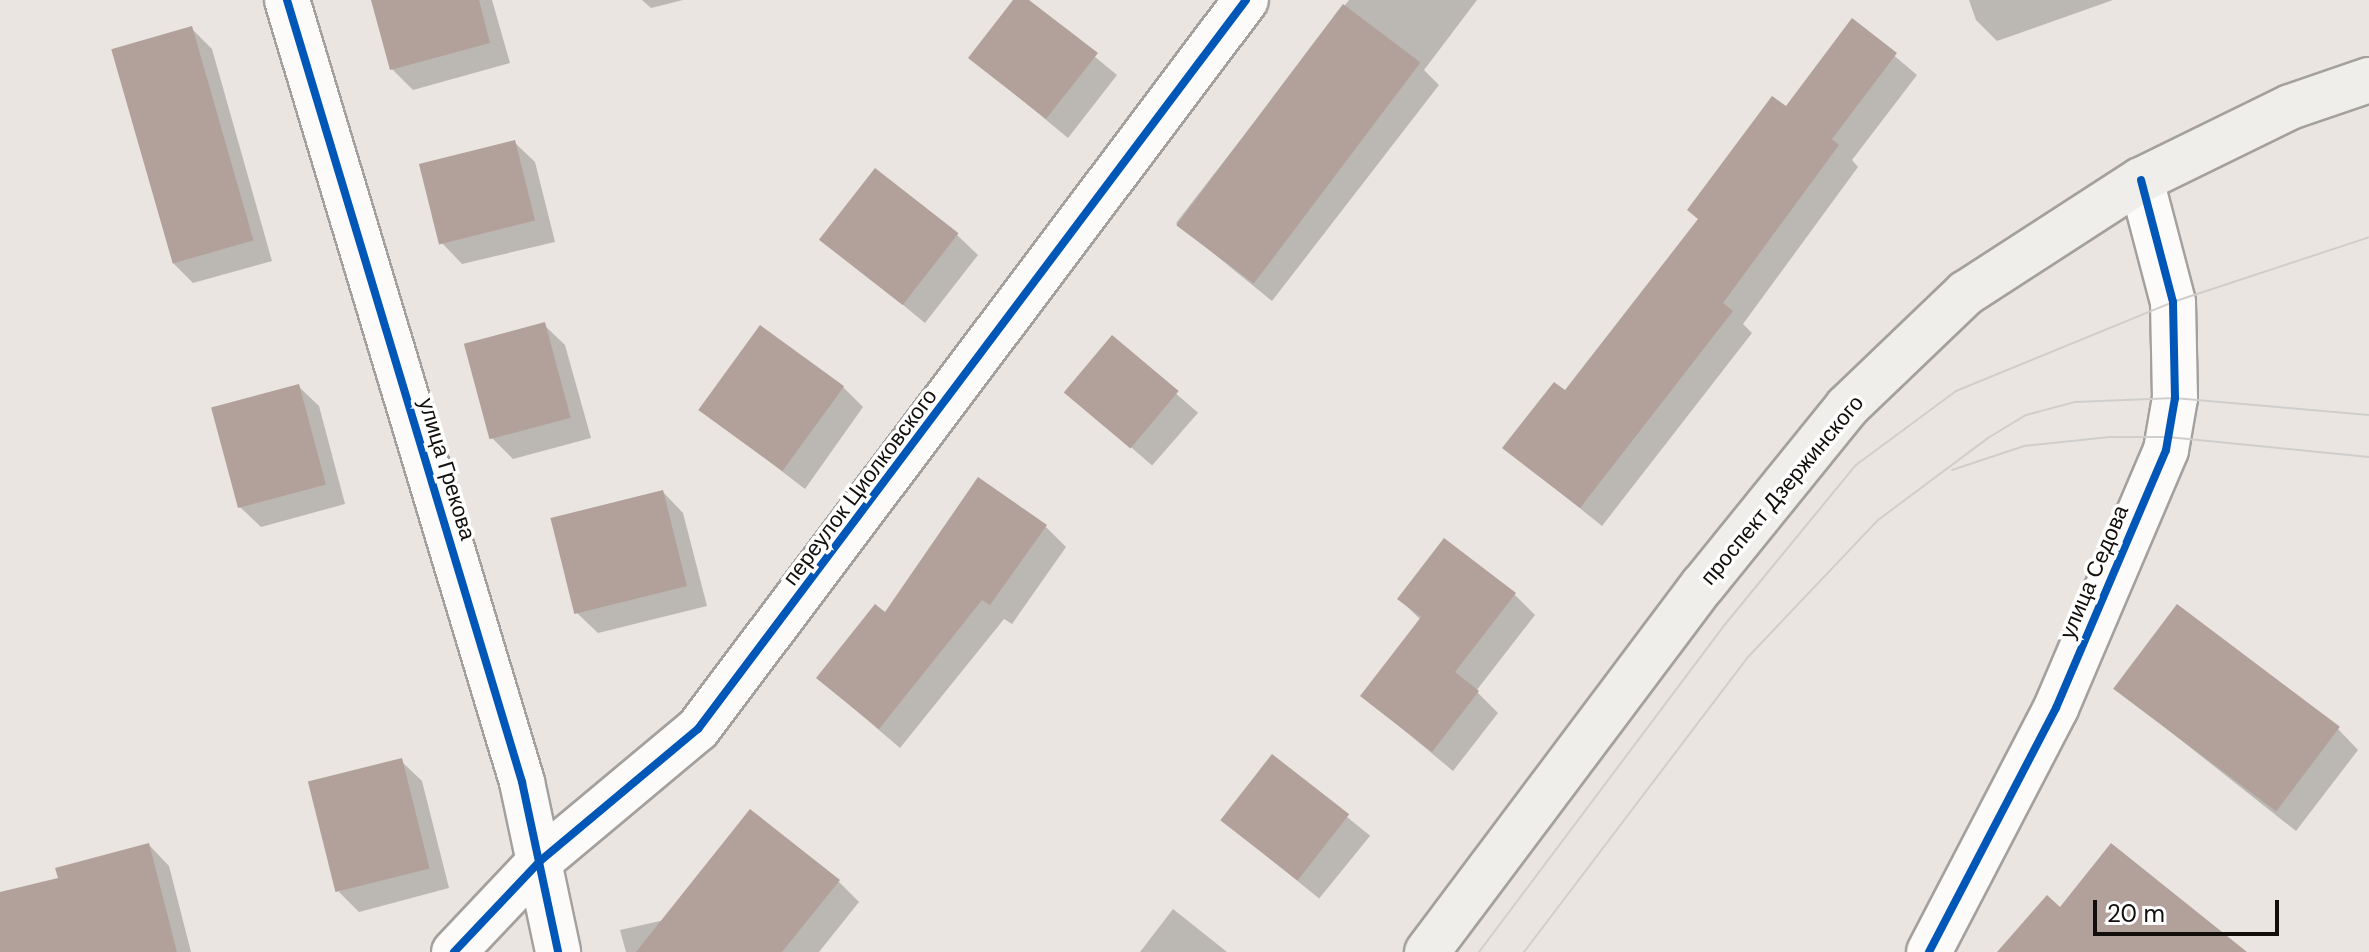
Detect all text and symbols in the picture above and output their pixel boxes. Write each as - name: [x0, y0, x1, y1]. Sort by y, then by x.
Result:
- street label: переулок Циолковского: [777, 384, 943, 590]
- street label: проспект Дзержинского: [1695, 390, 1869, 590]
- street label: улица Грекова: [413, 395, 481, 543]
- street label: улица Седова: [2054, 501, 2134, 643]
- scale bar: [2097, 884, 2283, 934]
- text: 20 m: [2107, 898, 2165, 929]

